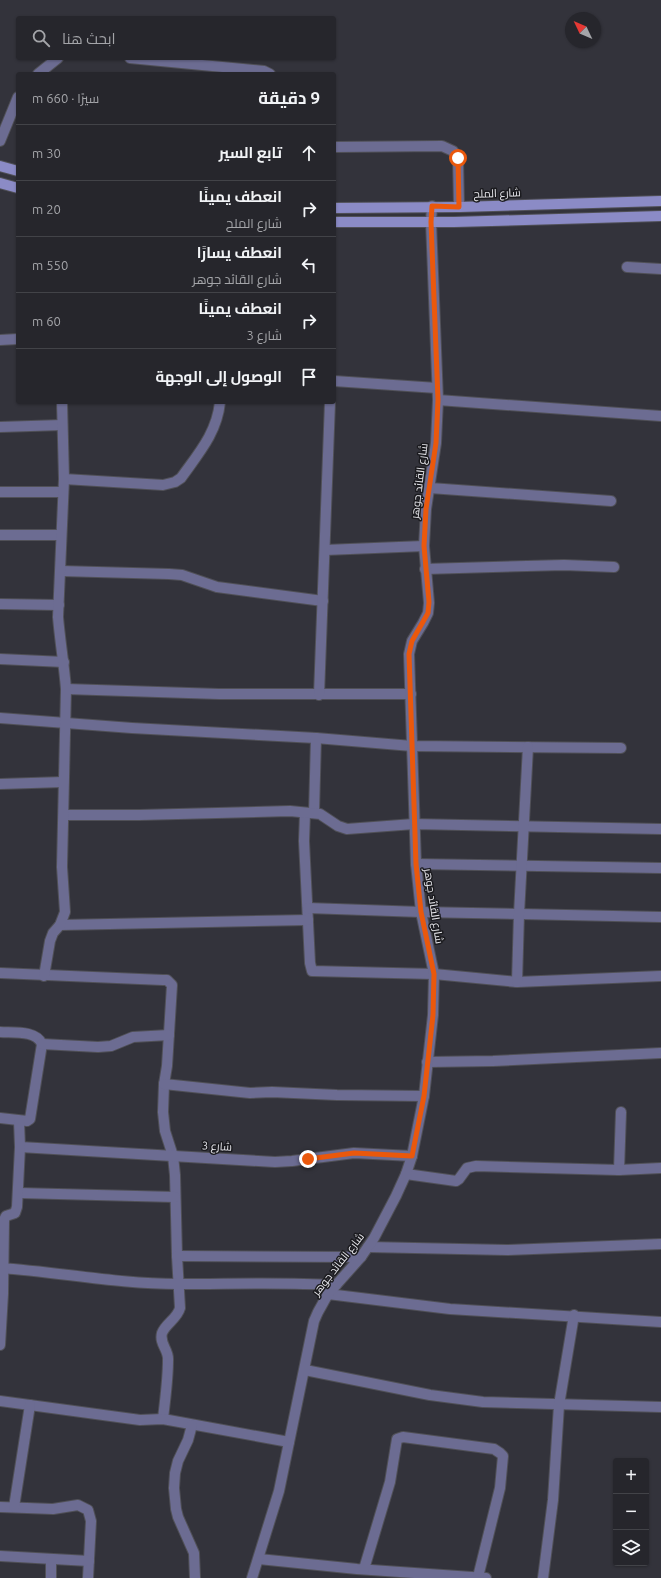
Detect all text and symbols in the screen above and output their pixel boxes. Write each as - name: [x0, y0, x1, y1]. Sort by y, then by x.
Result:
- north arrow: [565, 12, 601, 48]
- search box: [16, 16, 336, 60]
- icon: search: [30, 27, 52, 49]
- text: ابحث هنا: [62, 30, 116, 47]
- text: 9 دقيقة: [258, 88, 320, 107]
- text: سيرًا · 660 m: [32, 91, 99, 105]
- icon: ahead: [298, 142, 320, 164]
- text: تابع السير: [219, 144, 282, 161]
- text: 30 m: [32, 146, 61, 160]
- route start: [449, 149, 467, 167]
- street label: شارع الملح: [473, 186, 521, 202]
- text: انعطف يمينًا: [198, 188, 282, 205]
- icon: right: [298, 198, 320, 220]
- text: 20 m: [32, 202, 61, 216]
- text: شارع الملح: [226, 216, 282, 230]
- text: انعطف يسارًا: [197, 244, 282, 261]
- icon: left: [298, 254, 320, 276]
- text: 550 m: [32, 258, 68, 272]
- text: شارع القائد جوهر: [192, 272, 282, 286]
- text: انعطف يمينًا: [198, 300, 282, 317]
- icon: right: [298, 310, 320, 332]
- text: 60 m: [32, 314, 61, 328]
- text: شارع 3: [246, 328, 282, 342]
- icon: arrive: [298, 366, 320, 388]
- text: الوصول إلى الوجهة: [155, 368, 282, 385]
- street label: شارع القائد جوهر: [408, 443, 432, 521]
- street label: شارع القائد جوهر: [420, 867, 446, 945]
- street label: شارع 3: [202, 1139, 232, 1155]
- route end: [299, 1150, 317, 1168]
- street label: شارع القائد جوهر: [309, 1230, 368, 1300]
- map controls: [613, 1458, 649, 1566]
- button: +: [613, 1458, 649, 1494]
- button: −: [613, 1494, 649, 1530]
- button: layers: [613, 1530, 649, 1566]

